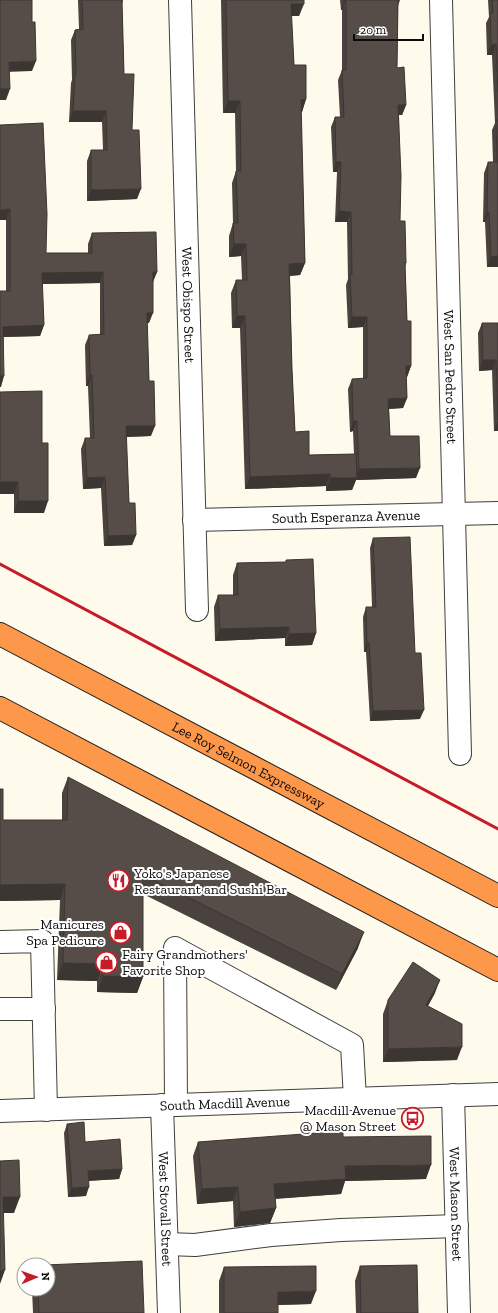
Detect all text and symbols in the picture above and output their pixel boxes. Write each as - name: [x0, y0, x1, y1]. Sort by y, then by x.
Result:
- scale bar: [354, 16, 423, 42]
- text: 20 m: [360, 23, 387, 37]
- street label: West Obispo Street: [178, 247, 198, 364]
- street label: West San Pedro Street: [440, 310, 460, 445]
- street label: South Esperanza Avenue: [272, 507, 421, 527]
- street label: Lee Roy Selmon Expressway: [169, 718, 328, 813]
- place label: Yoko's Japanese Restaurant and Sushi Bar: [133, 865, 287, 898]
- restaurant icon: Yoko's Japanese Restaurant and Sushi Bar: [105, 868, 131, 894]
- place label: Manicures Spa Pedicure: [26, 916, 104, 949]
- shop icon: Manicures Spa Pedicure: [107, 919, 133, 945]
- place label: Fairy Grandmothers' Favorite Shop: [122, 946, 248, 979]
- shop icon: Fairy Grandmothers' Favorite Shop: [93, 949, 119, 975]
- street label: South Macdill Avenue: [159, 1093, 291, 1115]
- place label: Macdill Avenue @ Mason Street: [300, 1102, 397, 1135]
- bus stop icon: Macdill Avenue @ Mason Street: [399, 1105, 425, 1131]
- street label: West Mason Street: [445, 1147, 466, 1262]
- street label: West Stovall Street: [155, 1151, 175, 1267]
- north arrow: [16, 1257, 56, 1297]
- text: N: [39, 1272, 52, 1282]

